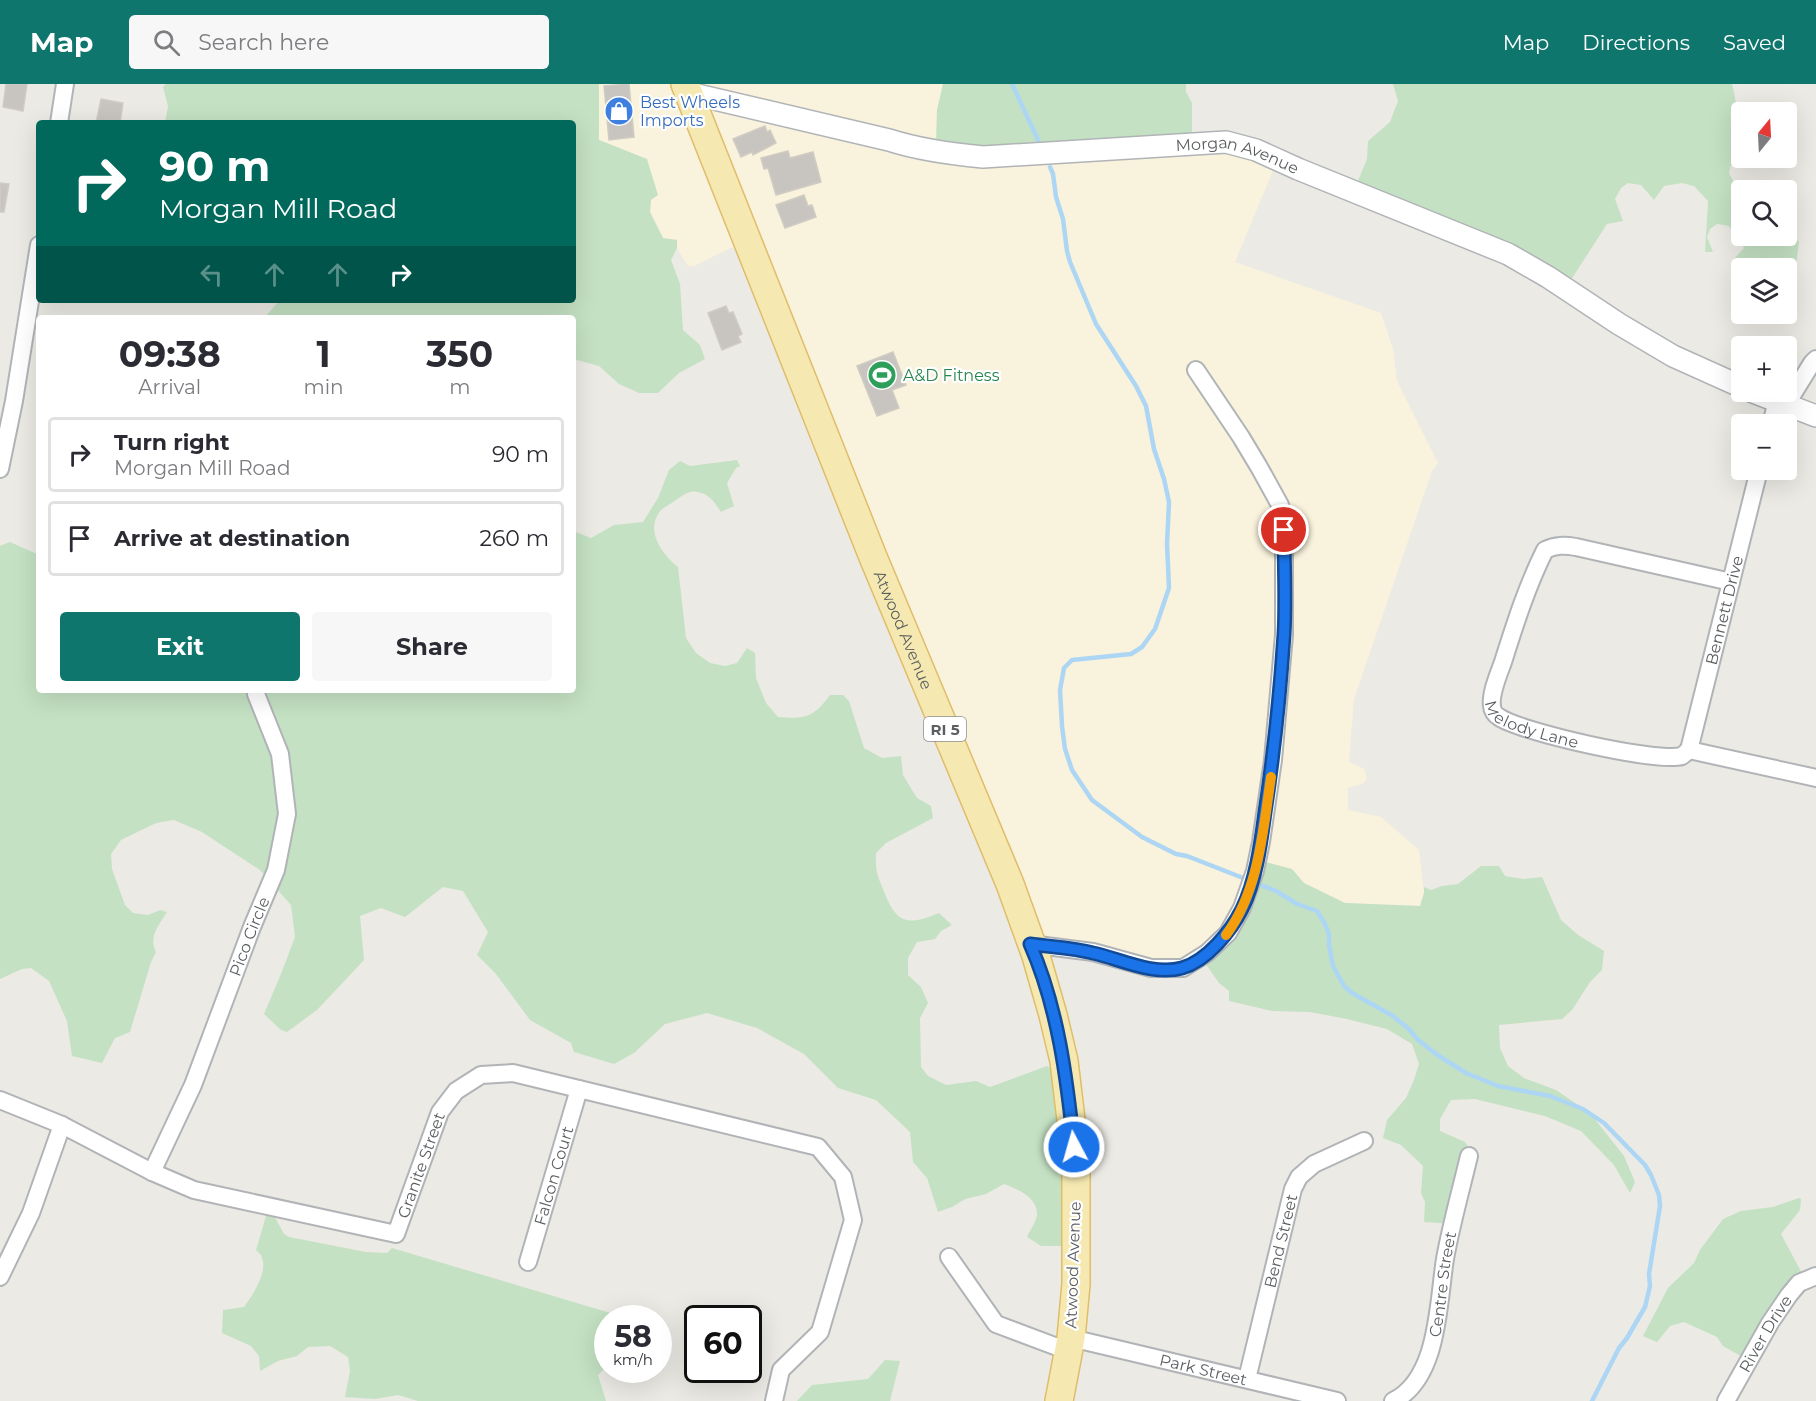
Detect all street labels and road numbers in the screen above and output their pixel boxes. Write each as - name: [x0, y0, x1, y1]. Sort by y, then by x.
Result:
- street label: Morgan Avenue: [1175, 132, 1302, 178]
- street label: Bennett Drive: [1701, 554, 1747, 667]
- street label: Atwood Avenue: [870, 568, 937, 692]
- street label: Melody Lane: [1481, 699, 1580, 752]
- road number: RI 5: [924, 717, 966, 741]
- street label: Pico Circle: [225, 894, 273, 979]
- street label: Granite Street: [393, 1109, 449, 1221]
- street label: Falcon Court: [530, 1123, 577, 1228]
- street label: Bend Street: [1260, 1192, 1301, 1290]
- street label: Atwood Avenue: [1061, 1201, 1085, 1329]
- street label: Centre Street: [1425, 1229, 1460, 1339]
- street label: River Drive: [1735, 1291, 1796, 1375]
- street label: Park Street: [1158, 1350, 1249, 1389]

